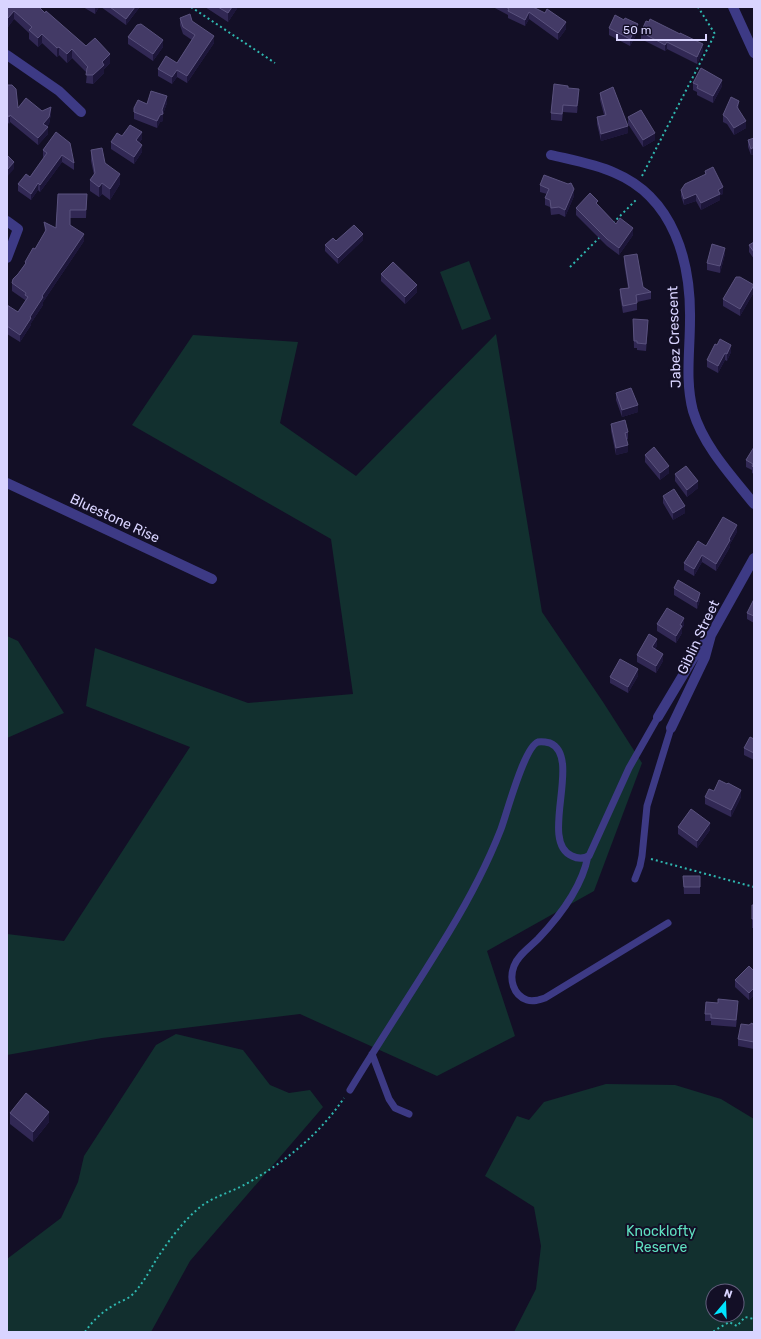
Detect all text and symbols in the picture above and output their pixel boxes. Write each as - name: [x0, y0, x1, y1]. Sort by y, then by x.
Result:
- scale bar: [617, 16, 706, 42]
- text: 50 m: [623, 23, 651, 37]
- street label: Jabez Crescent: [664, 285, 685, 388]
- street label: Bluestone Rise: [67, 490, 162, 547]
- street label: Giblin Street: [674, 597, 723, 677]
- park label: Knocklofty Reserve: [626, 1223, 696, 1256]
- north arrow: [705, 1283, 745, 1323]
- text: N: [722, 1287, 734, 1301]

